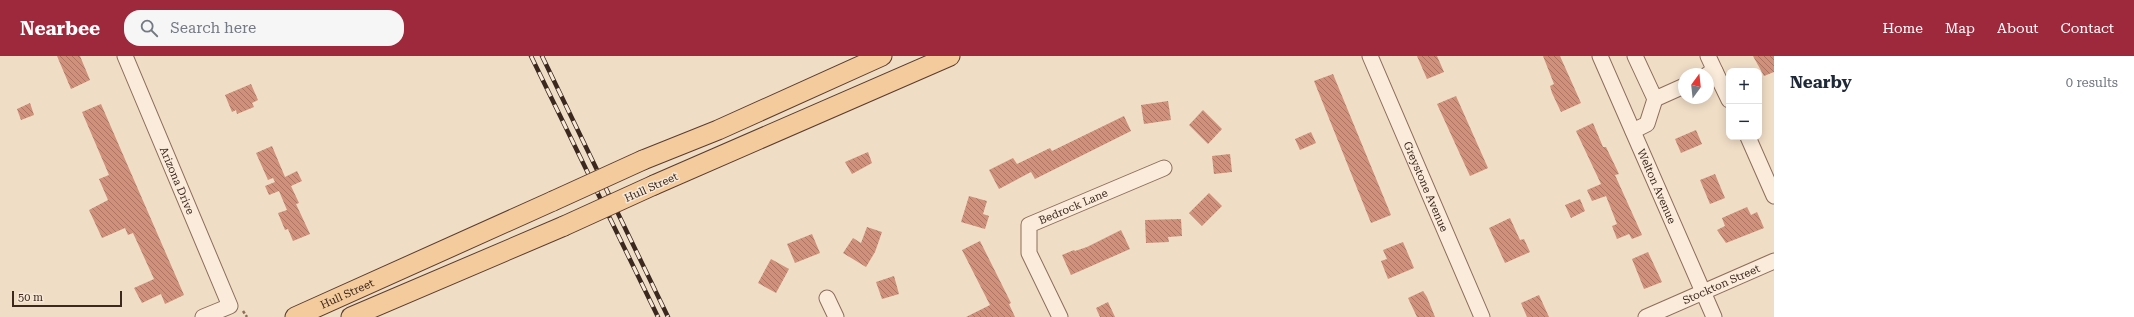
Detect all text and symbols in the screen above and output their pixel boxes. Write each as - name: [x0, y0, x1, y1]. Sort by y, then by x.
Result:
- search box: [124, 10, 404, 46]
- text: Nearbee: [20, 17, 100, 40]
- icon: search: [138, 17, 160, 39]
- text: Search here: [170, 19, 256, 37]
- text: Home: [1882, 20, 1923, 36]
- text: Map: [1945, 20, 1975, 36]
- text: About: [1997, 20, 2039, 36]
- text: Contact: [2061, 20, 2114, 36]
- north arrow: [1678, 68, 1714, 104]
- map controls: [1726, 68, 1762, 140]
- button: +: [1726, 68, 1762, 104]
- text: Nearby: [1790, 72, 1852, 92]
- text: 0 results: [2066, 75, 2118, 90]
- button: −: [1726, 104, 1762, 140]
- street label: Greystone Avenue: [1400, 140, 1451, 234]
- street label: Arizona Drive: [157, 145, 197, 217]
- street label: Welton Avenue: [1634, 147, 1678, 226]
- street label: Hull Street: [622, 170, 680, 205]
- street label: Bedrock Lane: [1037, 186, 1110, 227]
- street label: Stockton Street: [1681, 262, 1762, 307]
- street label: Hull Street: [318, 276, 376, 312]
- scale bar: [12, 289, 122, 308]
- text: 50 m: [18, 291, 43, 304]

